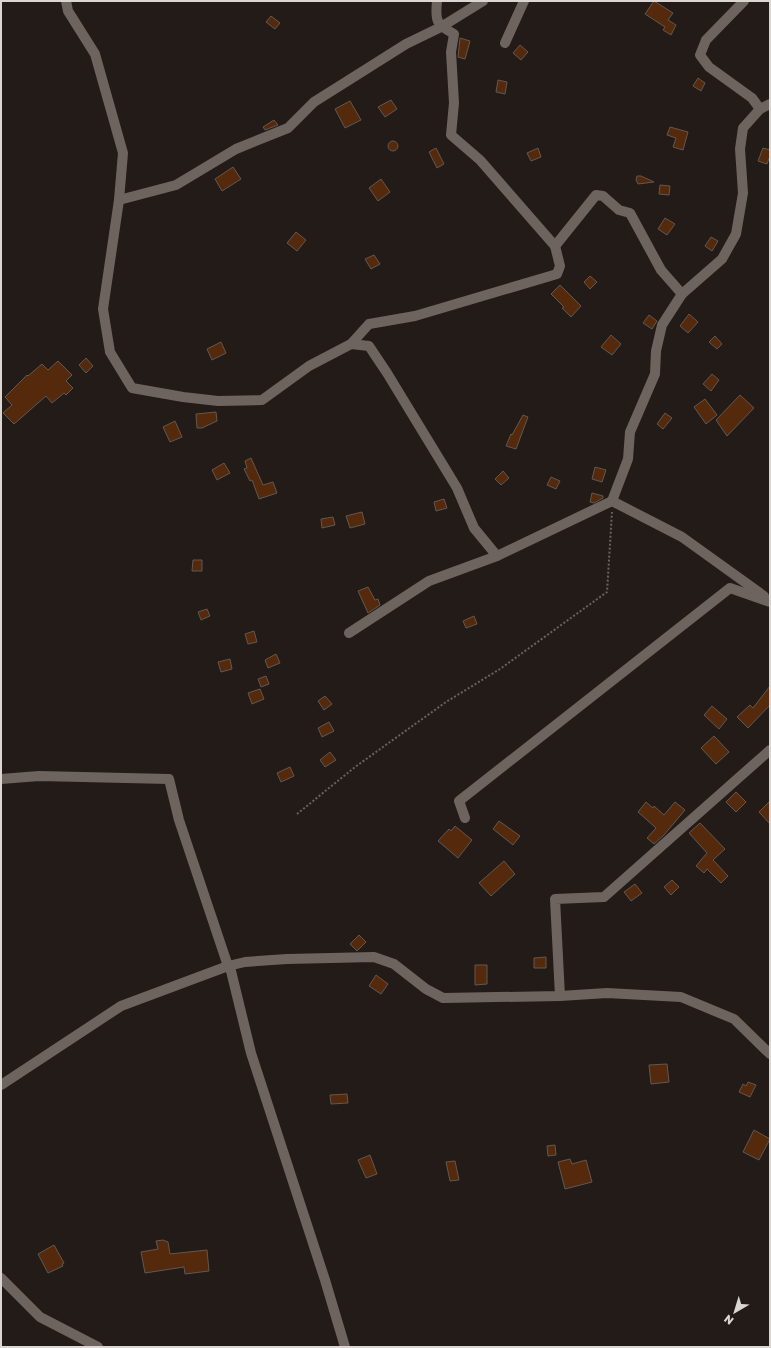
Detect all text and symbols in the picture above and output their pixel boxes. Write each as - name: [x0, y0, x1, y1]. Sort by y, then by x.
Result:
- north arrow: [715, 1292, 755, 1332]
- text: N: [721, 1313, 736, 1328]

